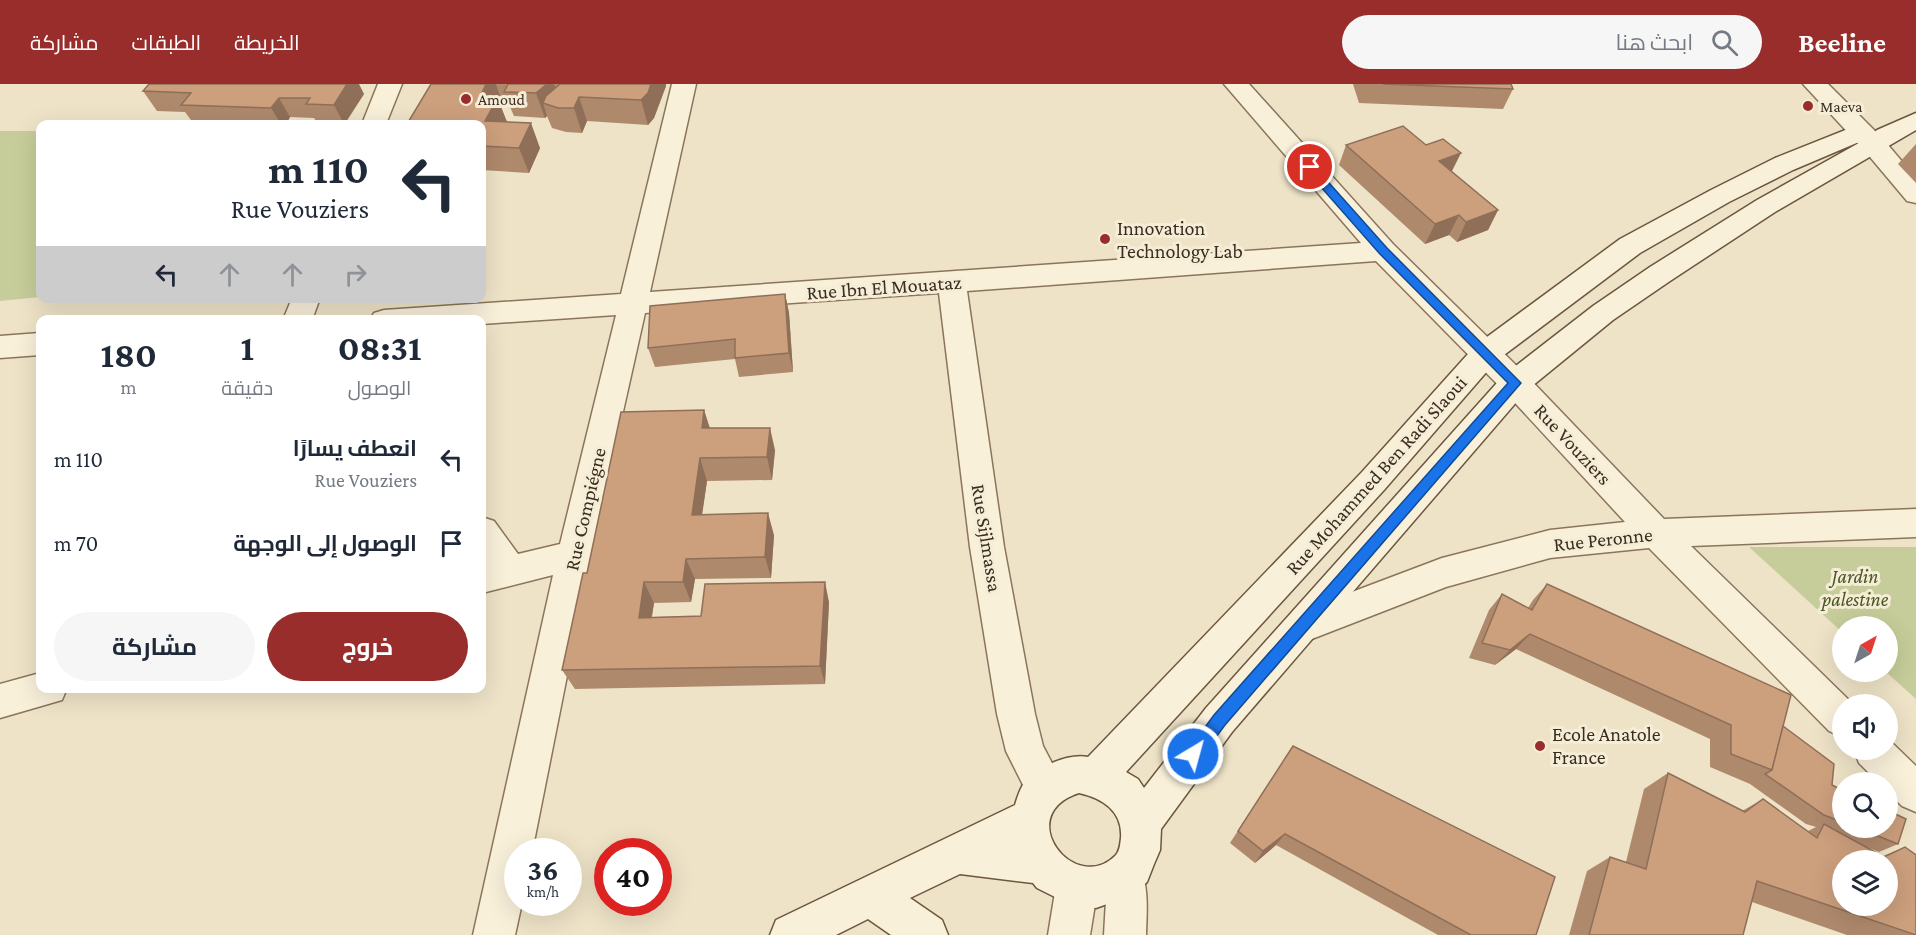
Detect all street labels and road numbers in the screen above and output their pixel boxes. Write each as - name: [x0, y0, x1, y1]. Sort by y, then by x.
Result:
- street label: Rue Ibn El Mouataz: [806, 271, 962, 303]
- street label: Rue Mohammed Ben Radi Slaoui: [1281, 371, 1471, 579]
- street label: Rue Vouziers: [1530, 399, 1616, 489]
- street label: Rue Compiégne: [560, 445, 611, 573]
- street label: Rue Sijlmassa: [967, 482, 1006, 594]
- street label: Rue Peronne: [1552, 523, 1654, 555]

